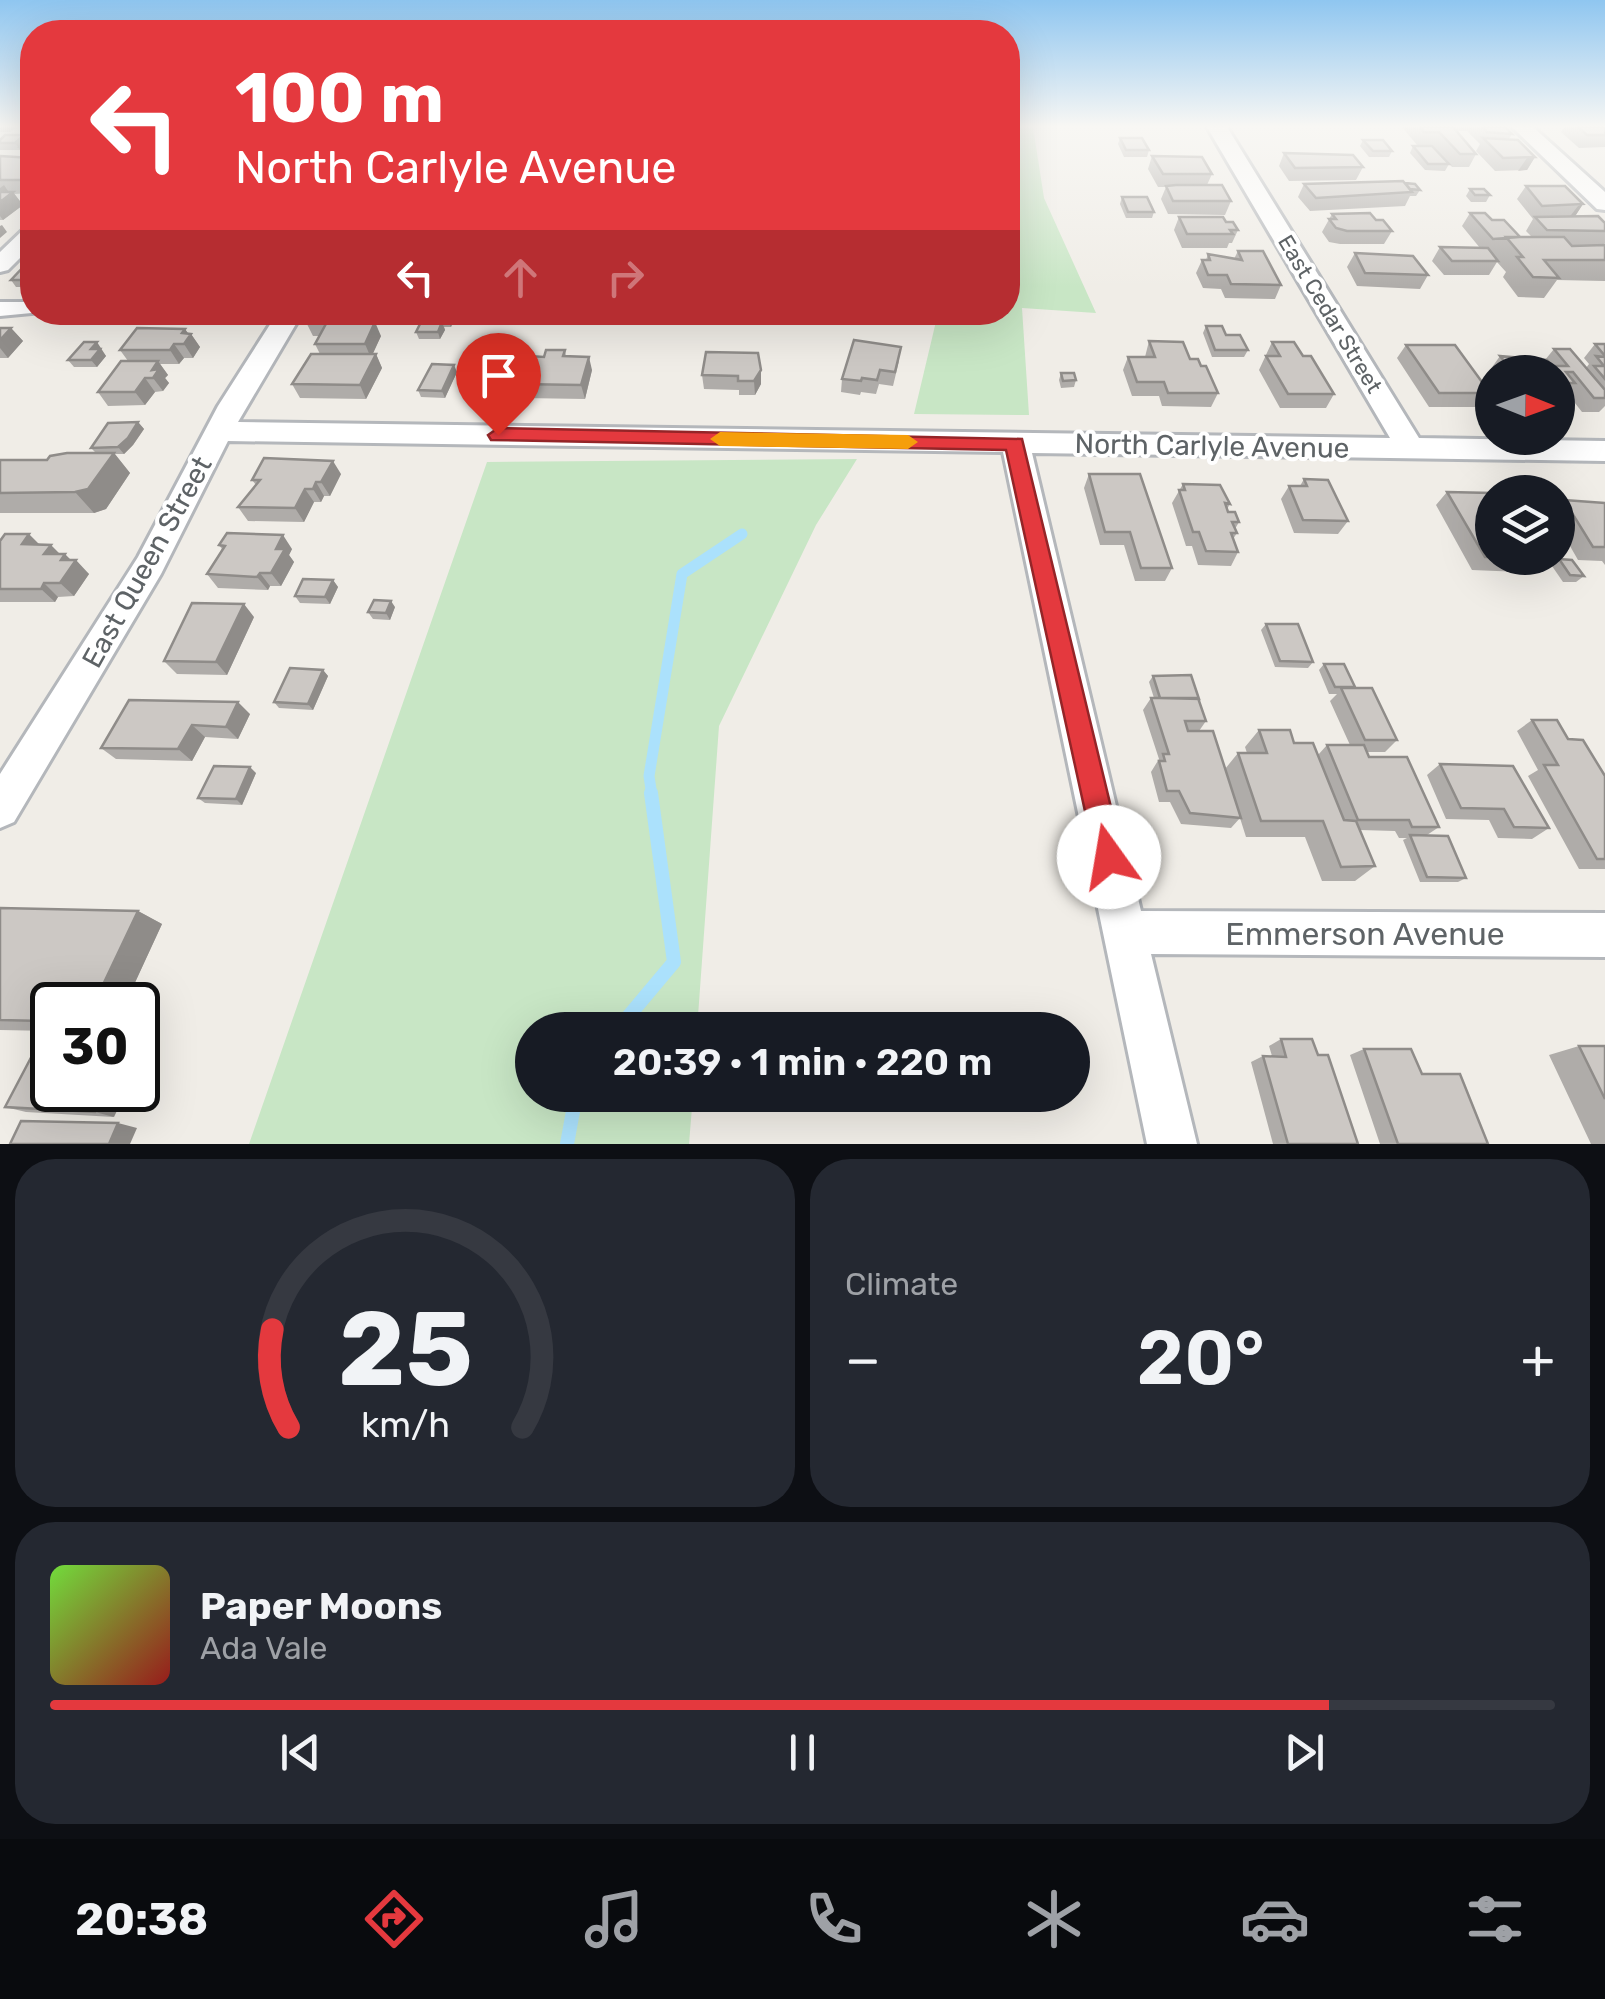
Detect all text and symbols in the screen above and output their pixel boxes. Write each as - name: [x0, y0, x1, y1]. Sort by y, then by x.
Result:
- text: 100 m: [235, 57, 444, 140]
- icon: left: [70, 60, 200, 190]
- text: North Carlyle Avenue: [235, 141, 677, 194]
- street label: East Cedar Street: [1272, 230, 1388, 398]
- icon: left: [388, 250, 443, 305]
- icon: ahead: [493, 250, 548, 305]
- icon: right: [598, 250, 653, 305]
- pin: [456, 333, 541, 436]
- icon: arrive: [471, 348, 526, 403]
- north arrow: [1475, 355, 1575, 455]
- map controls: [1475, 355, 1575, 575]
- street label: North Carlyle Avenue: [1074, 427, 1350, 465]
- street label: East Queen Street: [75, 451, 219, 673]
- button: layers: [1475, 475, 1575, 575]
- position arrow: [1057, 805, 1161, 909]
- street label: Emmerson Avenue: [1225, 915, 1505, 953]
- speed limit sign: 30: [30, 982, 160, 1112]
- text: 20:39 · 1 min · 220 m: [613, 1039, 992, 1085]
- text: Climate: [845, 1265, 958, 1303]
- text: 25: [338, 1288, 472, 1411]
- text: 20°: [1137, 1314, 1265, 1403]
- text: −: [845, 1327, 881, 1392]
- text: +: [1521, 1327, 1555, 1392]
- text: km/h: [360, 1404, 450, 1446]
- text: Paper Moons: [200, 1583, 442, 1629]
- text: Ada Vale: [200, 1629, 327, 1667]
- icon: previous: [273, 1725, 328, 1780]
- icon: pause: [775, 1725, 830, 1780]
- icon: next: [1277, 1725, 1332, 1780]
- icon: directions: [359, 1884, 429, 1954]
- icon: music: [579, 1884, 649, 1954]
- icon: phone: [799, 1884, 869, 1954]
- icon: climate: [1019, 1884, 1089, 1954]
- icon: car: [1240, 1884, 1310, 1954]
- icon: filters: [1460, 1884, 1530, 1954]
- text: 20:38: [75, 1893, 208, 1946]

